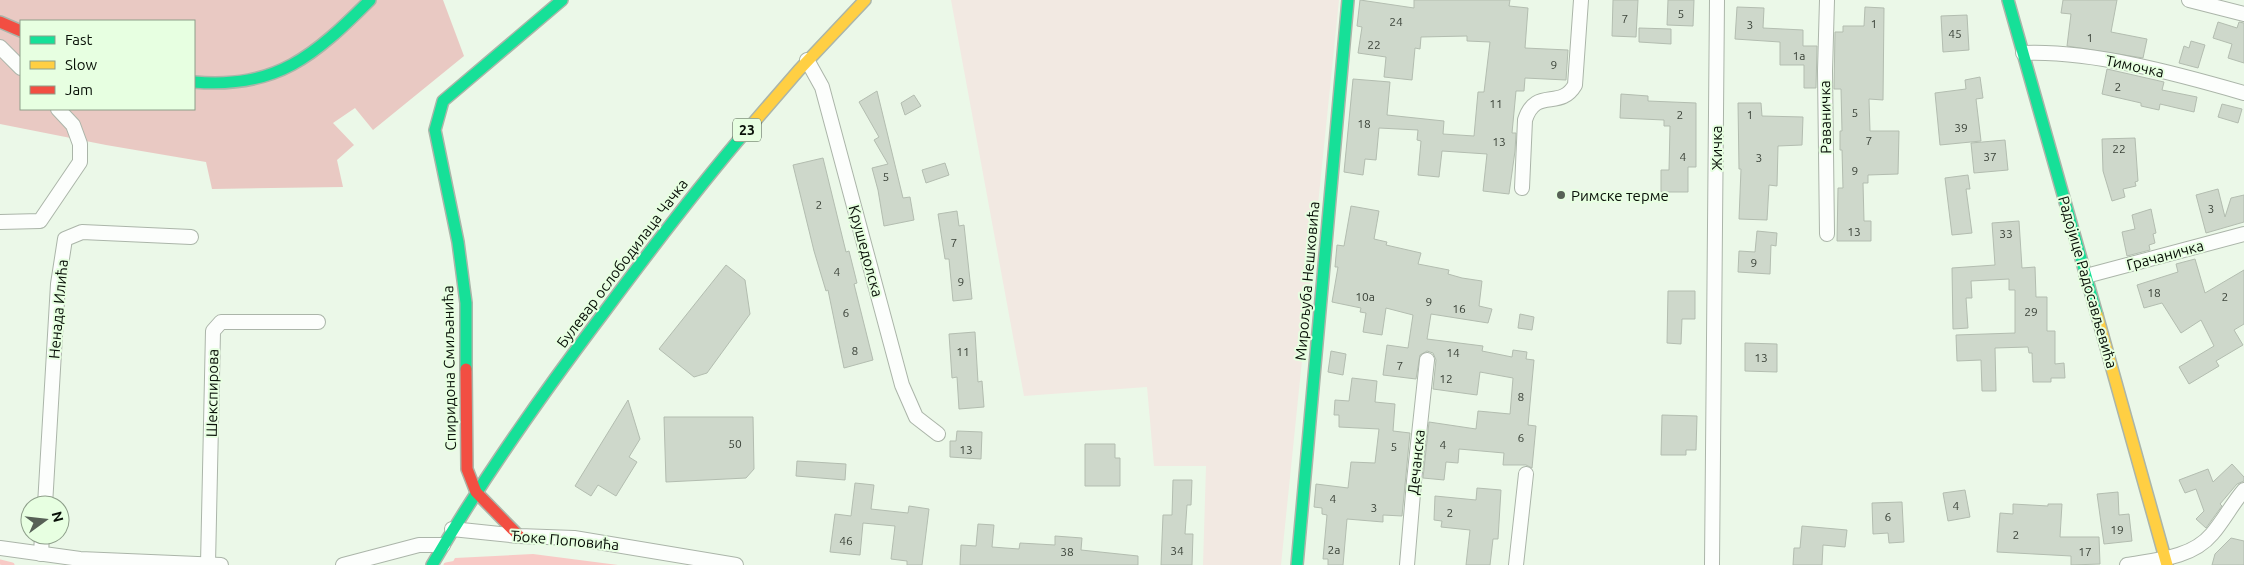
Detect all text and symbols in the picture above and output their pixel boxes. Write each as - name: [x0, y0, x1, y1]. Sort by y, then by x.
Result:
- house number: 5: [1678, 7, 1684, 20]
- house number: 7: [1622, 12, 1628, 25]
- house number: 24: [1389, 15, 1403, 28]
- house number: 1: [1871, 17, 1877, 30]
- house number: 3: [1747, 18, 1753, 31]
- legend: [20, 20, 195, 110]
- house number: 45: [1948, 27, 1962, 40]
- text: Fast: [65, 31, 93, 48]
- house number: 1: [2087, 31, 2093, 44]
- house number: 22: [1367, 38, 1381, 51]
- house number: 1a: [1793, 49, 1805, 62]
- street label: Тимочка: [2104, 52, 2166, 80]
- text: Slow: [65, 56, 98, 73]
- house number: 9: [1551, 58, 1557, 71]
- street label: Раваничка: [1816, 80, 1834, 154]
- house number: 2: [2115, 80, 2121, 93]
- text: Jam: [65, 81, 93, 98]
- house number: 11: [1489, 97, 1503, 110]
- house number: 5: [1852, 106, 1858, 119]
- house number: 2: [1677, 108, 1683, 121]
- house number: 1: [1747, 108, 1753, 121]
- house number: 18: [1357, 117, 1371, 130]
- road number: 23: [733, 118, 761, 142]
- house number: 39: [1954, 121, 1968, 134]
- street label: Жичка: [1708, 125, 1725, 171]
- house number: 7: [1866, 134, 1872, 147]
- house number: 13: [1492, 135, 1506, 148]
- house number: 22: [2112, 142, 2126, 155]
- house number: 4: [1680, 150, 1687, 163]
- house number: 37: [1983, 150, 1997, 163]
- house number: 3: [1756, 151, 1762, 164]
- house number: 9: [1852, 164, 1858, 177]
- house number: 5: [883, 170, 889, 183]
- street label: Булевар ослободилаца Чачка: [553, 175, 691, 351]
- place label: Римске терме: [1571, 187, 1669, 204]
- marker: Римске терме: [1555, 189, 1567, 201]
- street label: Радојице Радосављевића: [2055, 194, 2121, 370]
- house number: 2: [816, 198, 822, 211]
- street label: Мирољуба Нешковића: [1292, 201, 1322, 361]
- house number: 3: [2208, 202, 2214, 215]
- street label: Крушедолска: [846, 203, 886, 299]
- house number: 13: [1847, 225, 1861, 238]
- house number: 33: [1999, 227, 2013, 240]
- house number: 7: [951, 236, 957, 249]
- street label: Грачаничка: [2125, 237, 2205, 273]
- house number: 9: [1751, 256, 1757, 269]
- street label: Ненада Илића: [45, 259, 71, 359]
- house number: 4: [834, 265, 841, 278]
- house number: 9: [958, 275, 964, 288]
- street label: Спиридона Смиљанића: [439, 285, 459, 451]
- house number: 18: [2147, 286, 2161, 299]
- house number: 10a: [1355, 290, 1375, 303]
- house number: 2: [2222, 290, 2228, 303]
- house number: 9: [1426, 295, 1432, 308]
- house number: 16: [1452, 302, 1466, 315]
- house number: 29: [2024, 305, 2038, 318]
- house number: 6: [843, 306, 850, 319]
- house number: 8: [852, 344, 859, 357]
- house number: 11: [956, 345, 970, 358]
- house number: 14: [1446, 346, 1460, 359]
- street label: Шекспирова: [203, 349, 221, 437]
- house number: 13: [1754, 351, 1768, 364]
- house number: 7: [1397, 359, 1403, 372]
- house number: 12: [1439, 372, 1453, 385]
- house number: 8: [1518, 390, 1525, 403]
- street label: Дечанска: [1404, 429, 1428, 495]
- house number: 6: [1518, 431, 1525, 444]
- house number: 50: [728, 437, 742, 450]
- house number: 4: [1440, 438, 1447, 451]
- house number: 5: [1391, 440, 1397, 453]
- house number: 13: [959, 443, 973, 456]
- house number: 4: [1330, 492, 1337, 505]
- north arrow: [20, 495, 70, 545]
- house number: 4: [1953, 499, 1960, 512]
- house number: 3: [1371, 501, 1377, 514]
- house number: 2: [1447, 506, 1453, 519]
- text: N: [48, 510, 67, 524]
- house number: 6: [1885, 510, 1892, 523]
- house number: 19: [2110, 523, 2124, 536]
- street label: Ђоке Поповића: [510, 527, 620, 553]
- house number: 2: [2013, 528, 2019, 541]
- house number: 46: [839, 534, 853, 547]
- house number: 2a: [1328, 543, 1340, 556]
- house number: 34: [1170, 544, 1184, 557]
- house number: 38: [1060, 545, 1074, 558]
- house number: 17: [2078, 545, 2092, 558]

